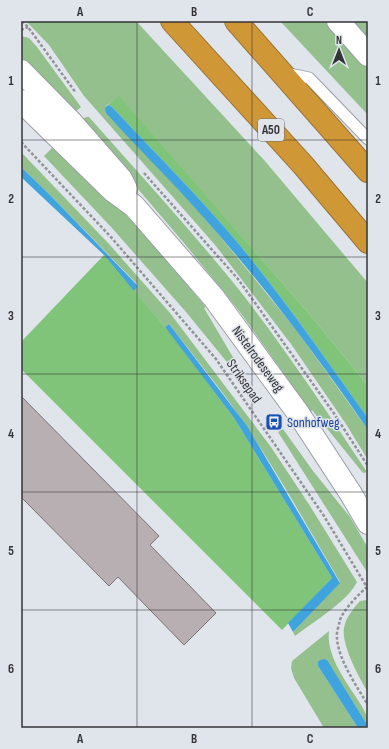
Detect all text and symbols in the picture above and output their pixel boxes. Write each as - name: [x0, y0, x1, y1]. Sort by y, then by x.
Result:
- text: A: [76, 4, 84, 20]
- text: B: [191, 4, 197, 20]
- text: C: [307, 4, 314, 20]
- north arrow: [319, 30, 359, 70]
- text: N: [336, 34, 342, 47]
- text: 1: [8, 73, 14, 89]
- text: 1: [375, 73, 381, 89]
- road number: A50: [258, 119, 284, 141]
- text: 2: [8, 191, 14, 207]
- text: 2: [375, 191, 381, 207]
- text: 3: [8, 308, 14, 324]
- text: 3: [375, 308, 381, 324]
- street label: Nistelrodeseweg: [228, 323, 288, 396]
- street label: Striksepad: [223, 356, 265, 406]
- bus stop icon: Sonhofweg: [264, 412, 284, 432]
- place label: Sonhofweg: [287, 414, 340, 431]
- text: 4: [8, 426, 14, 442]
- text: 4: [375, 426, 381, 442]
- text: 5: [8, 543, 14, 559]
- text: 5: [375, 543, 381, 559]
- text: 6: [8, 661, 14, 677]
- text: 6: [375, 661, 381, 677]
- text: A: [76, 731, 84, 747]
- text: B: [191, 731, 197, 747]
- text: C: [307, 731, 314, 747]

